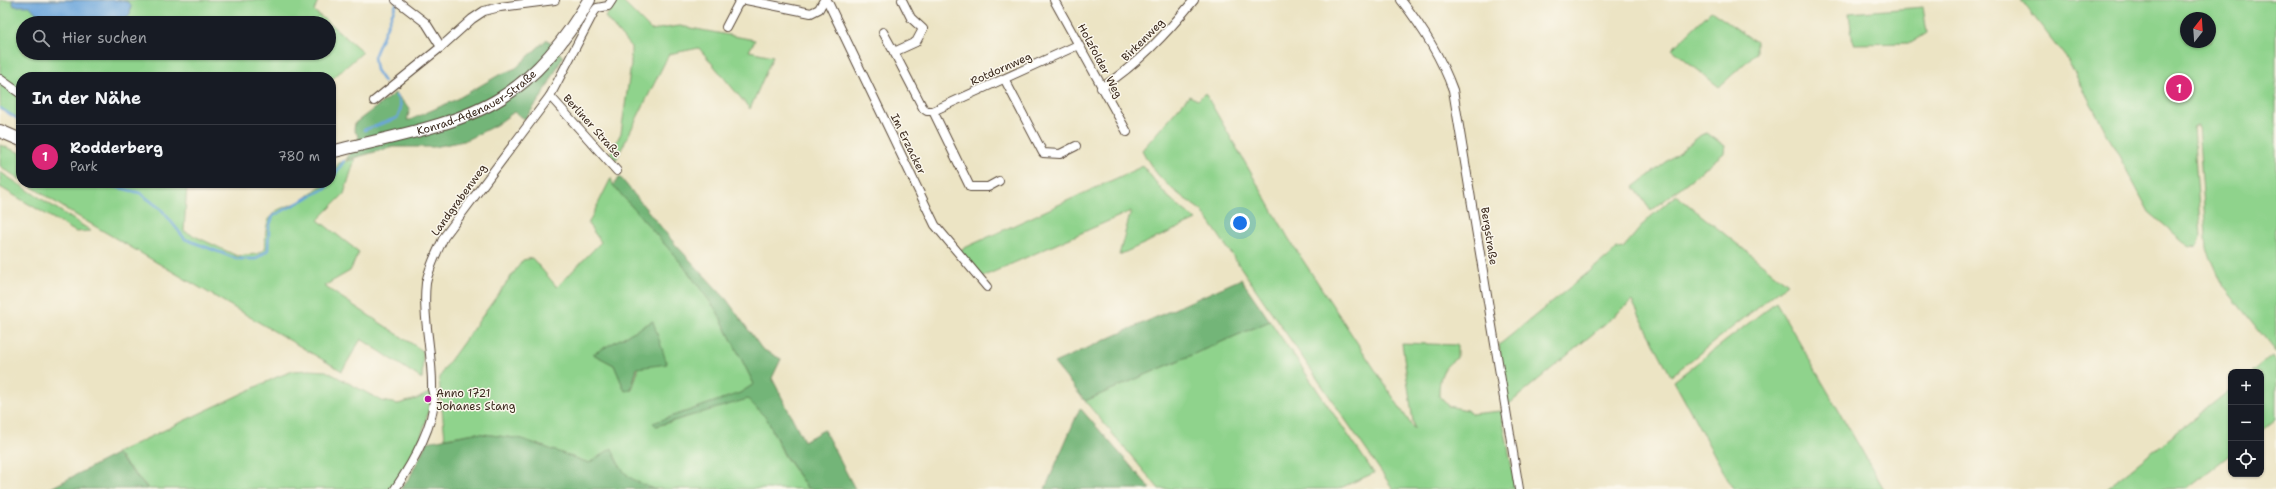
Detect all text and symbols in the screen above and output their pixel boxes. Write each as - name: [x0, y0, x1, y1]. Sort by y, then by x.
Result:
- north arrow: [2180, 12, 2216, 48]
- street label: Birkenweg: [1118, 15, 1168, 65]
- search box: [16, 16, 336, 60]
- street label: Holzfolder Weg: [1074, 21, 1126, 101]
- icon: search: [30, 27, 52, 49]
- text: Hier suchen: [62, 28, 147, 48]
- street label: Rotdornweg: [968, 49, 1034, 89]
- street label: Konrad-Adenauer-Straße: [415, 66, 540, 138]
- pin: 1: [2166, 73, 2192, 103]
- text: In der Nähe: [32, 87, 141, 109]
- street label: Berliner Straße: [559, 91, 625, 161]
- street label: Im Erzacker: [887, 111, 929, 177]
- text: Rodderberg: [70, 138, 163, 158]
- text: 1: [42, 148, 48, 165]
- text: 780 m: [278, 148, 320, 165]
- text: Park: [70, 158, 98, 175]
- street label: Landgrabenweg: [428, 161, 490, 239]
- street label: Bergstraße: [1477, 206, 1501, 266]
- your location: [1230, 213, 1250, 233]
- map controls: [2228, 369, 2264, 477]
- button: +: [2228, 369, 2264, 405]
- place label: Anno 1721 Johanes Stang: [436, 386, 516, 414]
- marker: Anno 1721 Johanes Stang: [423, 394, 433, 404]
- button: −: [2228, 405, 2264, 441]
- button: locate: [2228, 441, 2264, 477]

